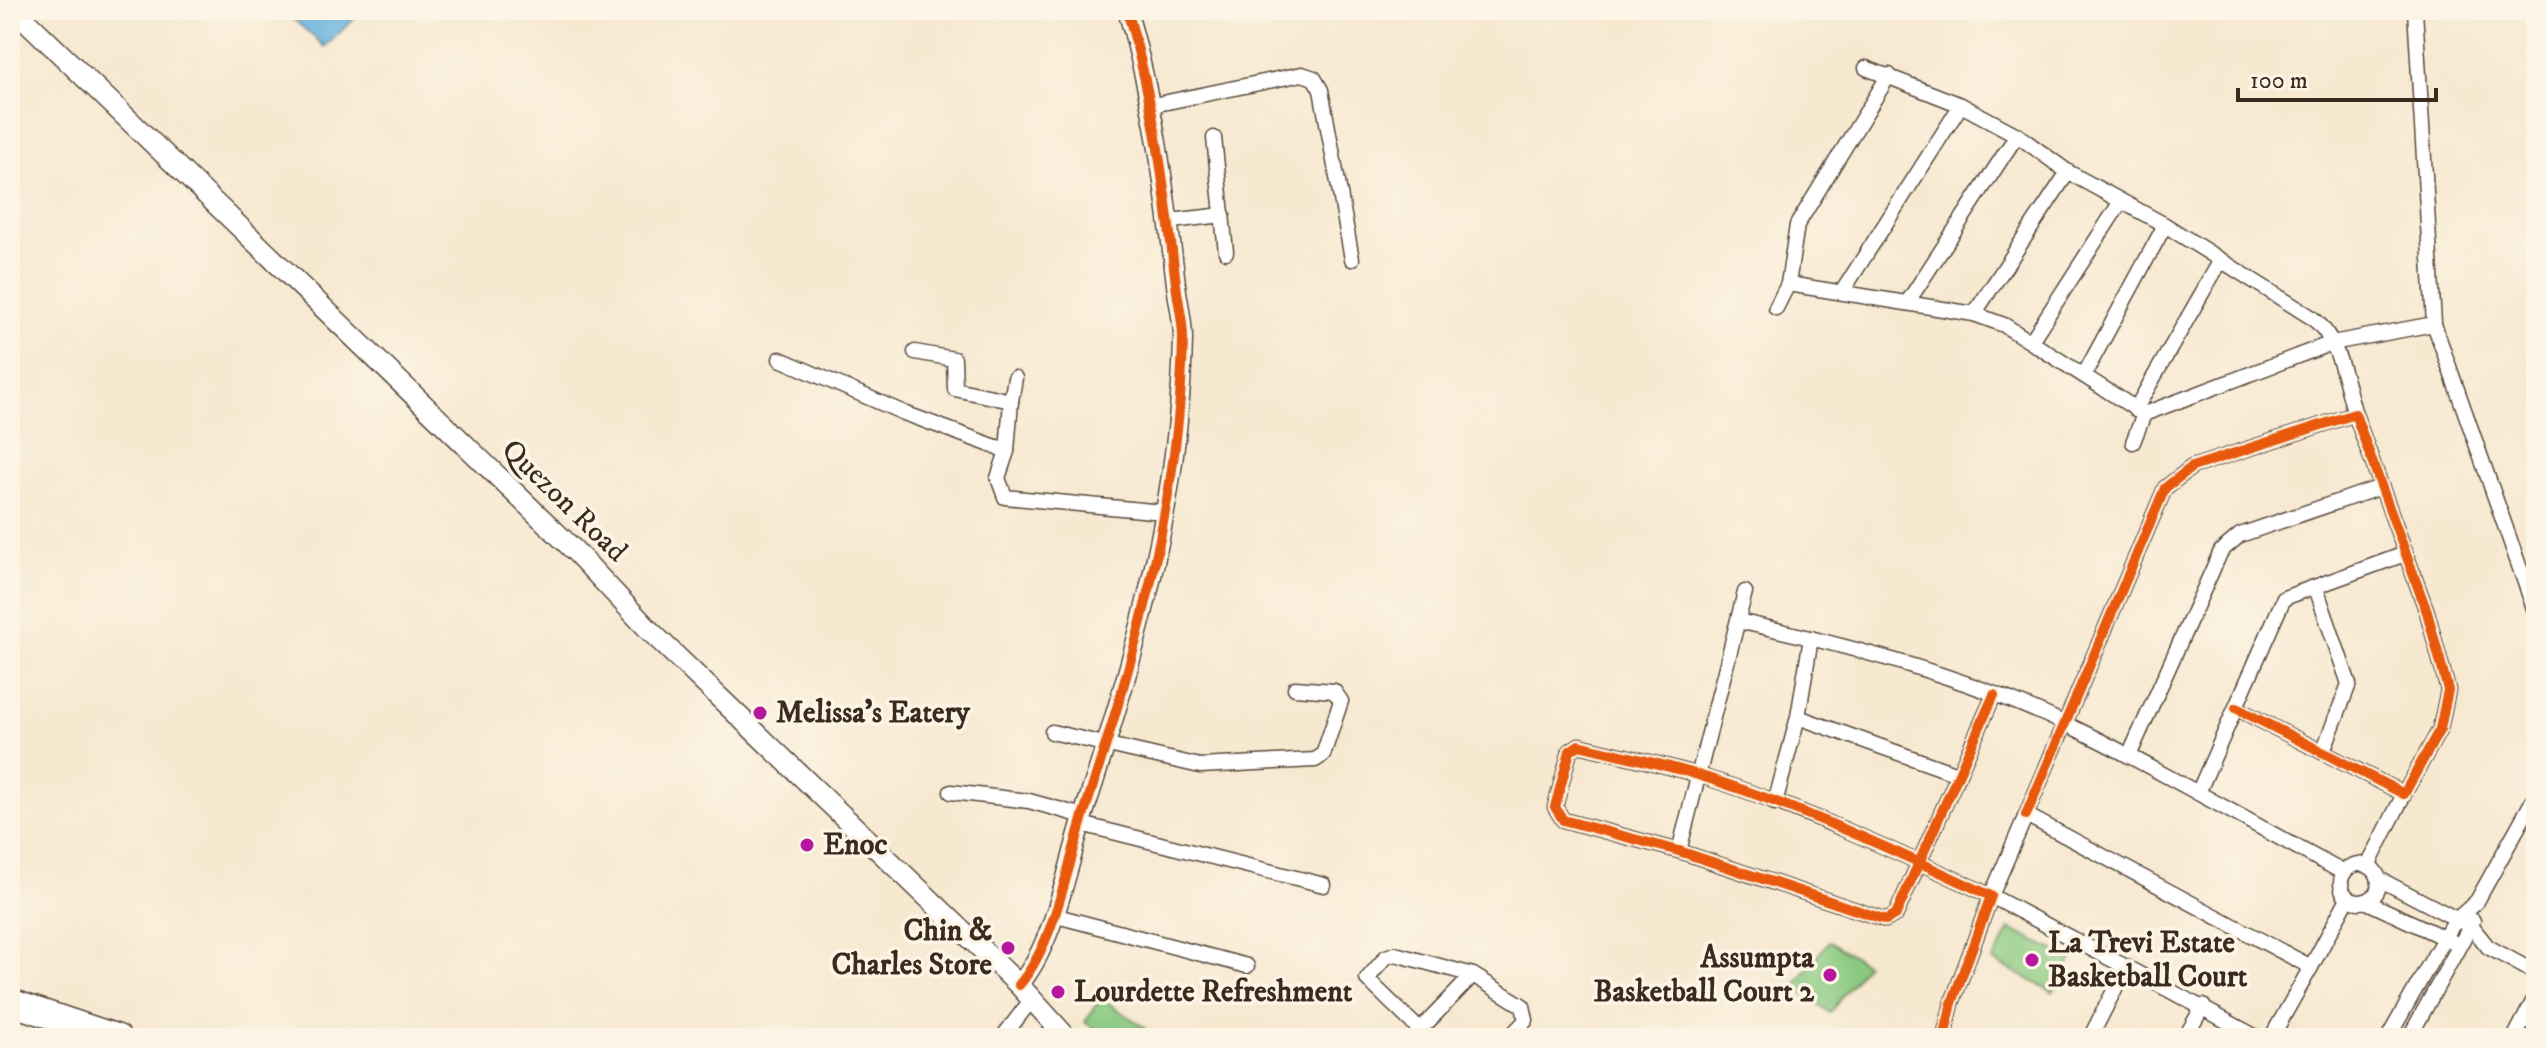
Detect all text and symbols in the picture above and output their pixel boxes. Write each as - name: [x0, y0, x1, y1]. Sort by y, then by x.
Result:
- scale bar: [2238, 52, 2436, 102]
- text: 100 m: [2250, 66, 2308, 96]
- street label: Quezon Road: [493, 432, 635, 570]
- place label: Melissa's Eatery: [776, 695, 971, 732]
- marker: Melissa's Eatery: [751, 704, 769, 722]
- place label: Enoc: [823, 827, 887, 864]
- marker: Enoc: [798, 836, 816, 854]
- place label: Chin & Charles Store: [831, 913, 993, 984]
- place label: La Trevi Estate Basketball Court: [2048, 925, 2248, 996]
- marker: Chin & Charles Store: [999, 939, 1017, 957]
- place label: Assumpta Basketball Court 2: [1593, 940, 1815, 1011]
- marker: La Trevi Estate Basketball Court: [2023, 951, 2041, 969]
- marker: Assumpta Basketball Court 2: [1821, 966, 1839, 984]
- place label: Lourdette Refreshment: [1074, 974, 1353, 1011]
- marker: Lourdette Refreshment: [1049, 983, 1067, 1001]

